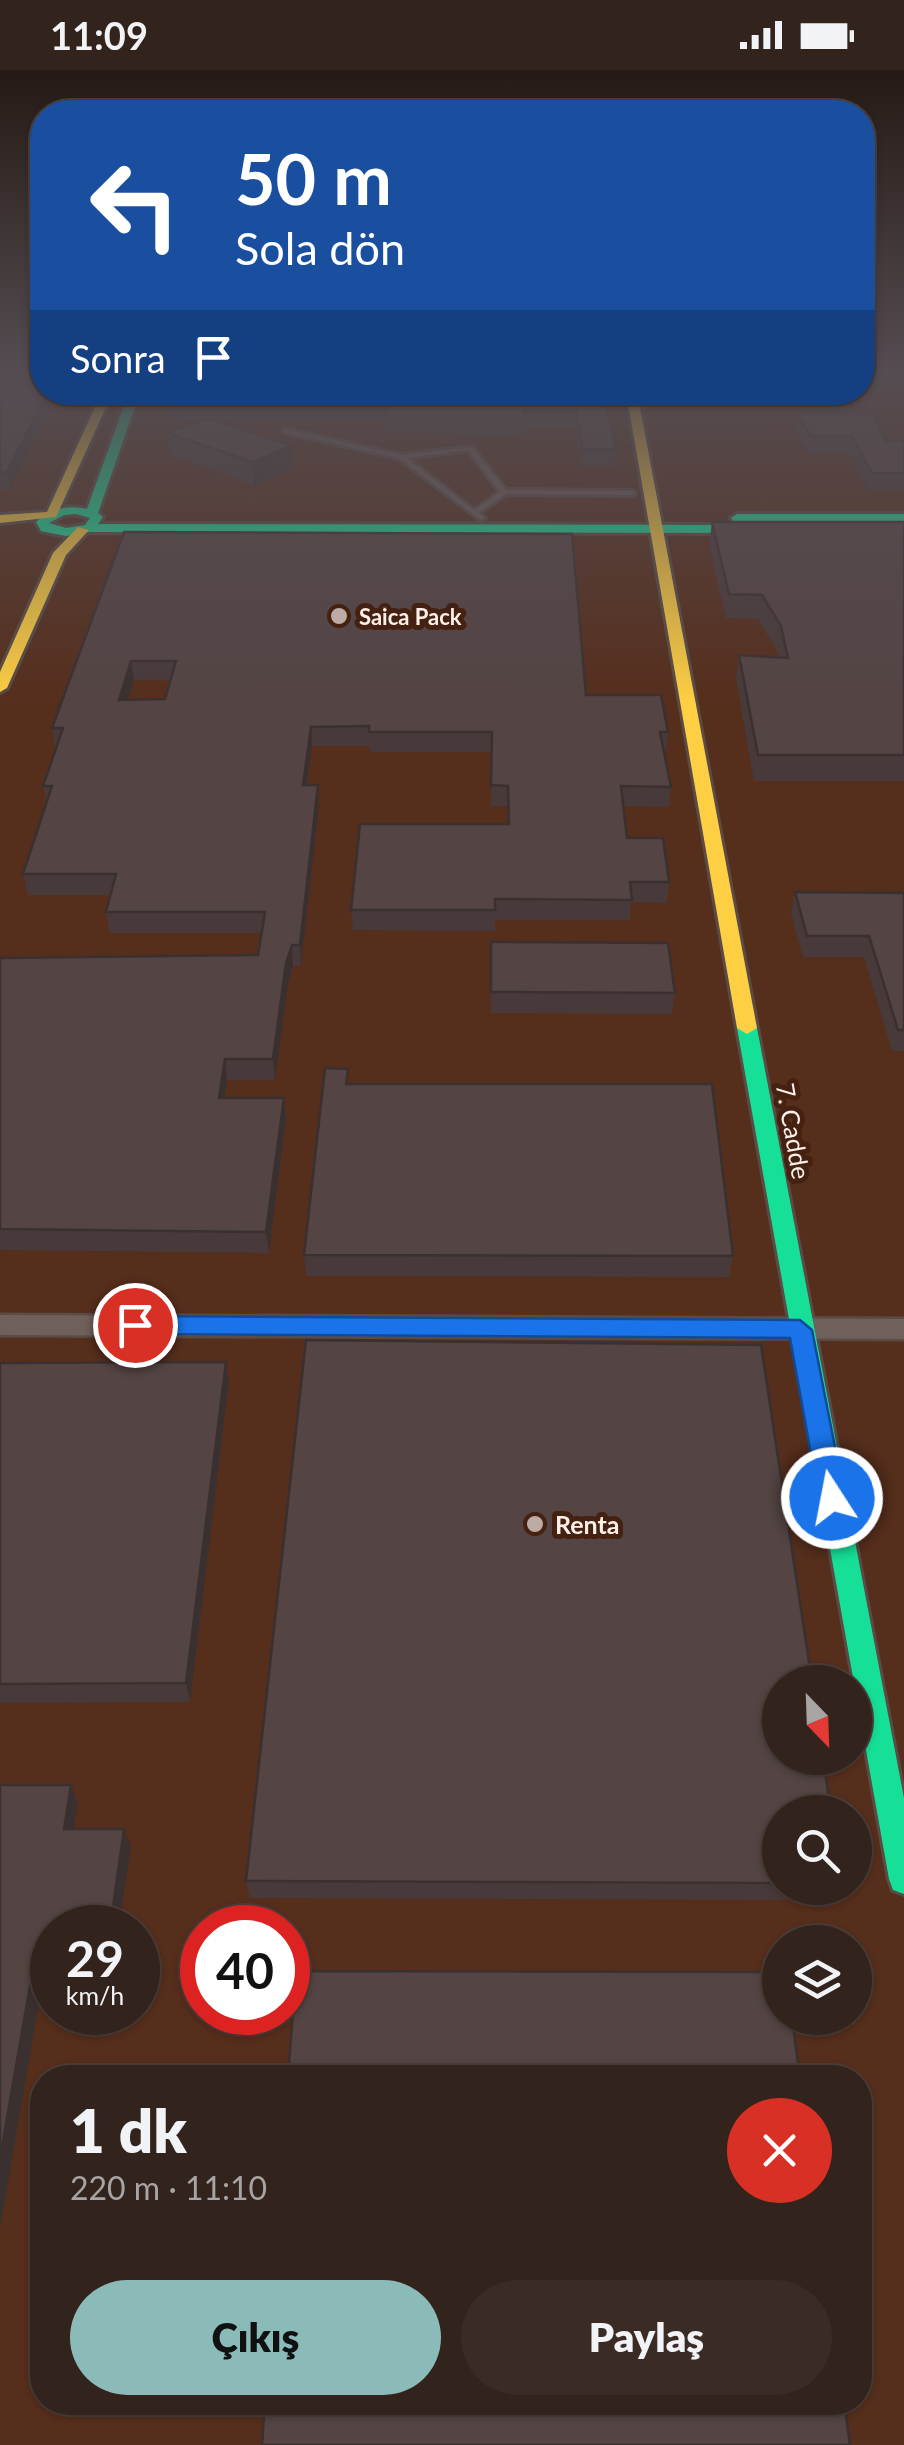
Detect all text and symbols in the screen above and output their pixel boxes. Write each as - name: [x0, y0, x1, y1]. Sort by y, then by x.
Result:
- text: 11:09: [50, 12, 148, 58]
- text: 50 m: [235, 136, 392, 220]
- icon: left: [70, 140, 200, 270]
- text: Sola dön: [235, 221, 405, 275]
- icon: arrive: [186, 330, 241, 385]
- text: Sonra: [70, 335, 166, 381]
- place label: Saica Pack: [359, 603, 462, 630]
- marker: Saica Pack: [328, 605, 350, 627]
- street label: 7. Cadde: [771, 1081, 817, 1181]
- pin: [93, 1283, 178, 1368]
- icon: arrive: [108, 1298, 163, 1353]
- position arrow: [780, 1446, 884, 1550]
- place label: Renta: [555, 1509, 620, 1539]
- marker: Renta: [524, 1513, 546, 1535]
- north arrow: [762, 1665, 872, 1775]
- map controls: [762, 1665, 872, 2035]
- button: search: [762, 1795, 872, 1905]
- speed limit sign: 40: [180, 1905, 310, 2035]
- button: layers: [762, 1925, 872, 2035]
- text: 29: [66, 1928, 124, 1988]
- text: km/h: [66, 1980, 124, 2010]
- text: 1 dk: [70, 2094, 187, 2166]
- button: close: [727, 2098, 832, 2203]
- text: 220 m · 11:10: [70, 2168, 267, 2207]
- button: Çıkış: [70, 2280, 441, 2395]
- button: Paylaş: [461, 2280, 832, 2395]

